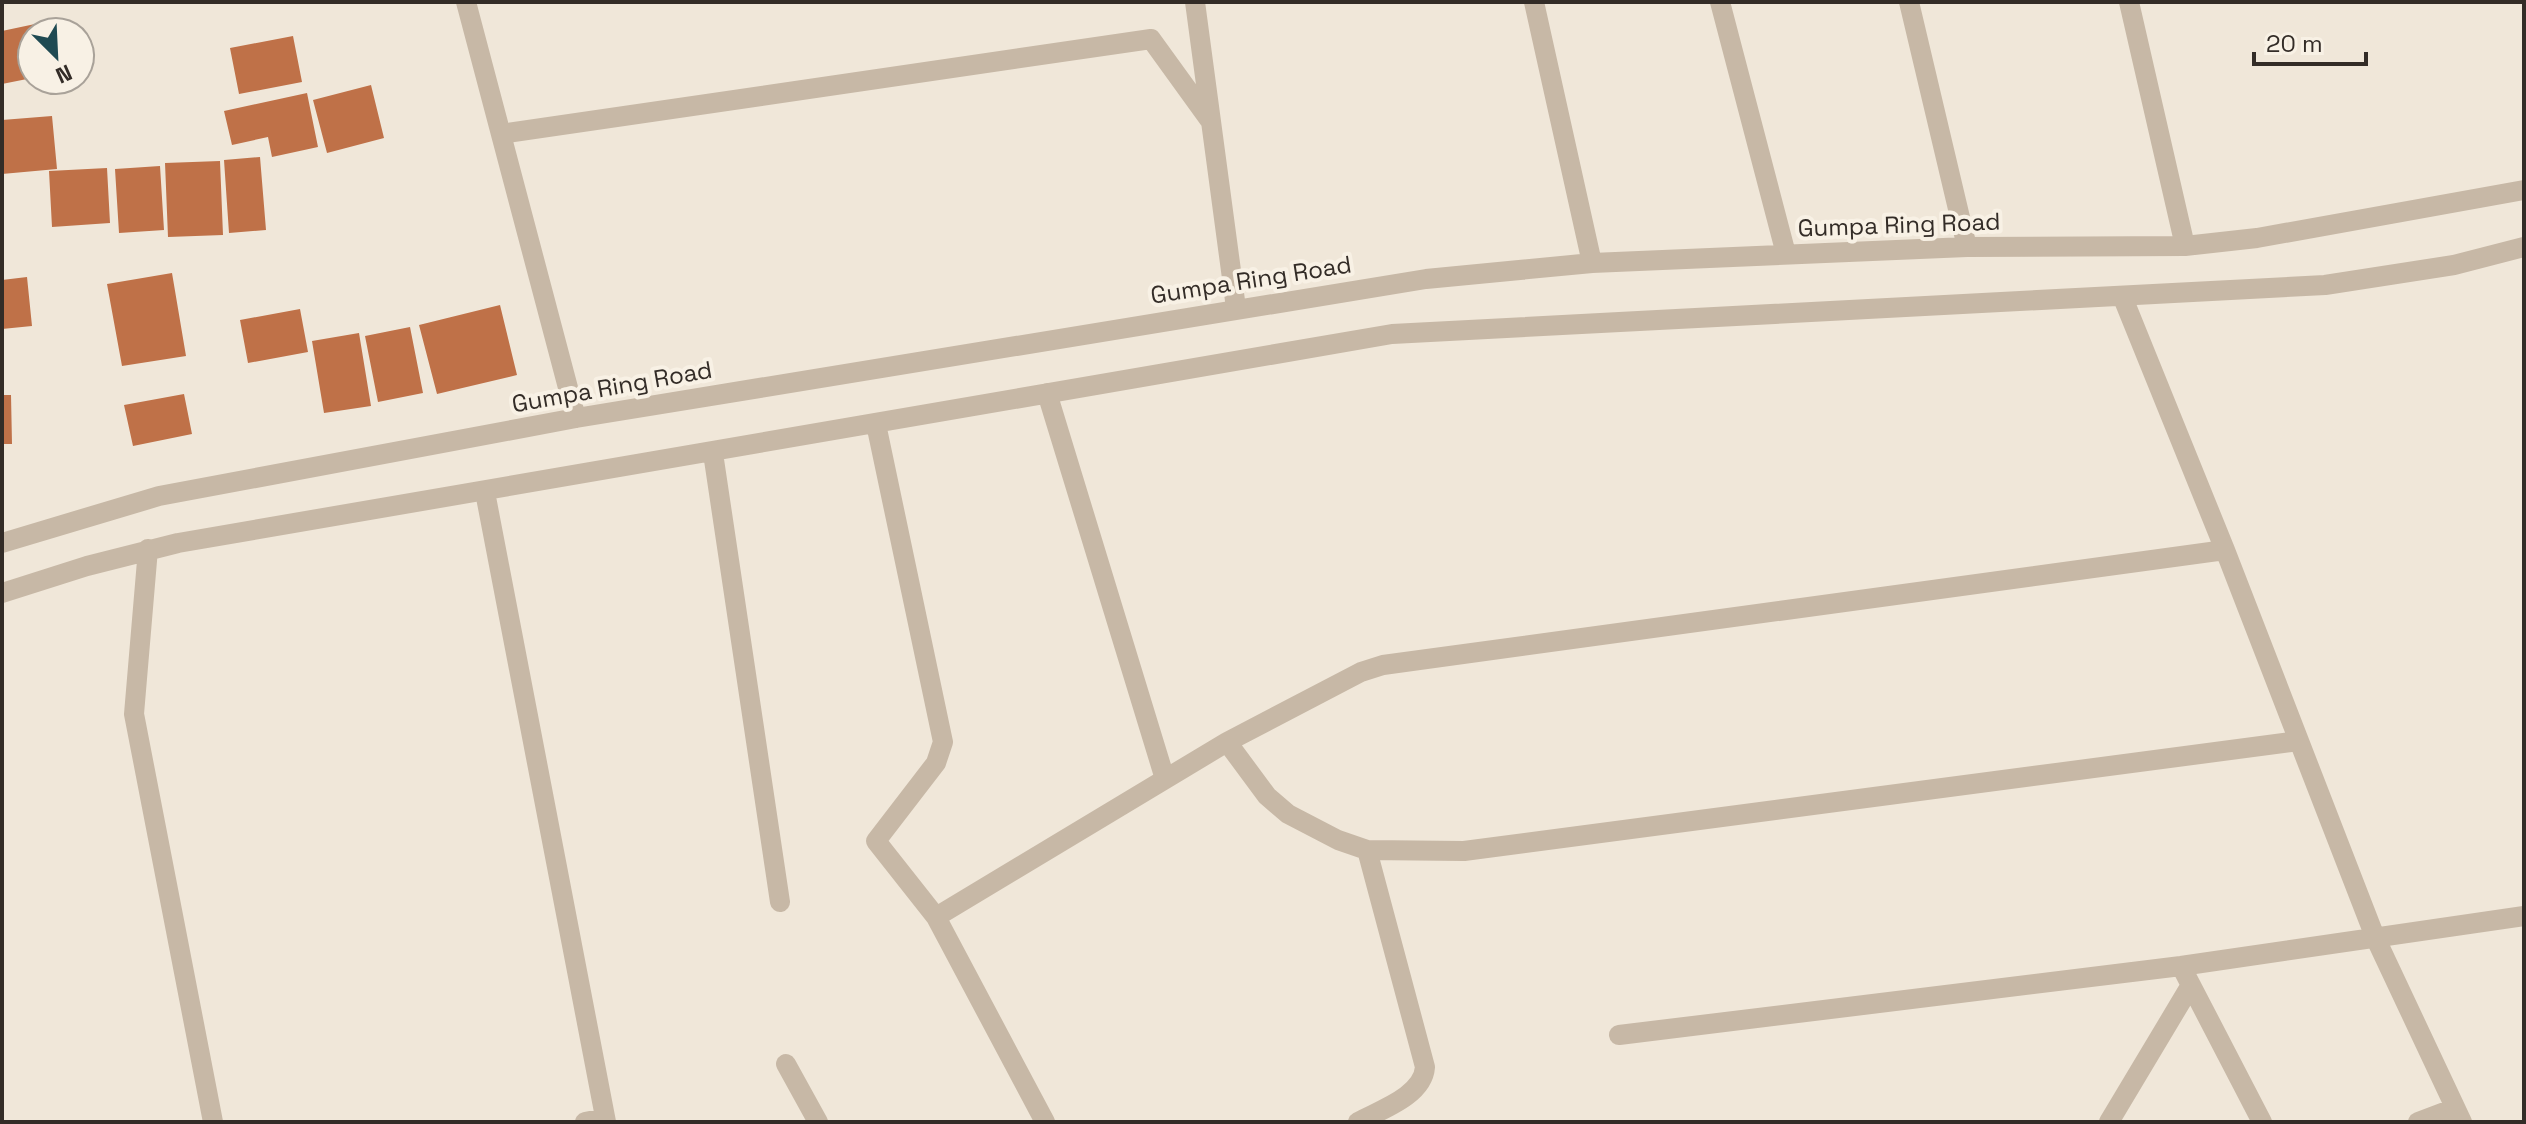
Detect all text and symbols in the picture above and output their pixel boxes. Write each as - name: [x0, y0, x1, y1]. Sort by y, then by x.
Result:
- north arrow: [16, 16, 96, 96]
- scale bar: [2254, 16, 2366, 66]
- text: 20 m: [2266, 28, 2323, 59]
- text: N: [52, 58, 77, 90]
- street label: Gumpa Ring Road: [1797, 205, 2001, 244]
- street label: Gumpa Ring Road: [1148, 248, 1354, 311]
- street label: Gumpa Ring Road: [509, 354, 714, 419]

